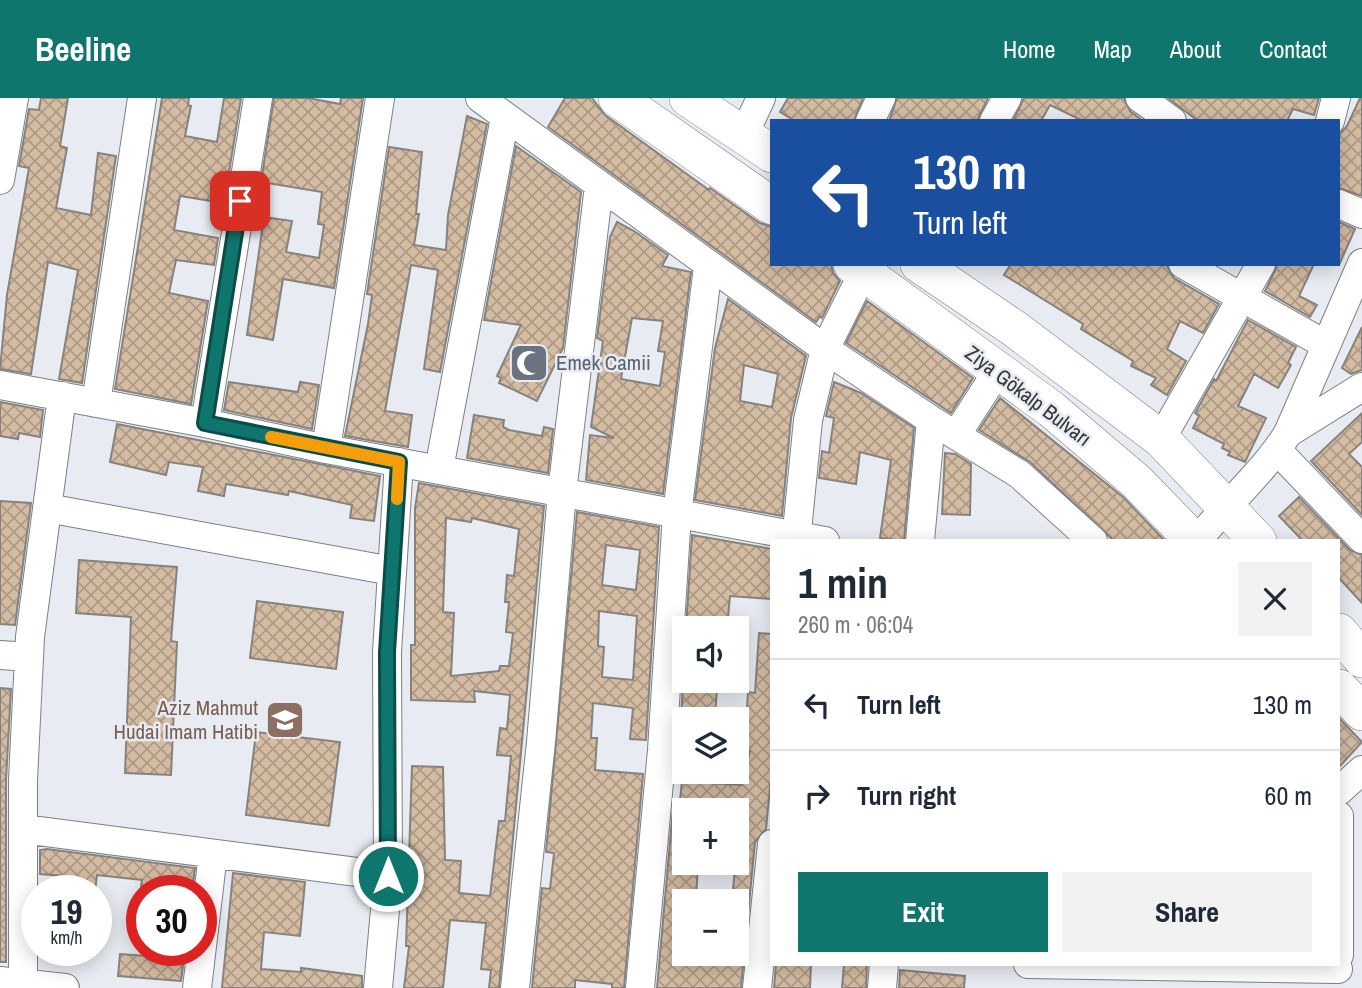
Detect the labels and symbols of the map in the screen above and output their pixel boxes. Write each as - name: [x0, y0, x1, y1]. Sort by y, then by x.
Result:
- pin: [210, 171, 270, 231]
- street label: Ziya Gökalp Bulvarı: [959, 339, 1097, 453]
- mosque icon: Emek Camii: [508, 342, 550, 384]
- place label: Emek Camii: [556, 348, 651, 377]
- place label: Aziz Mahmut Hudai Imam Hatibi: [113, 693, 258, 746]
- school or university icon: Aziz Mahmut Hudai Imam Hatibi: [264, 699, 306, 741]
- position arrow: [351, 839, 425, 913]
- speed limit sign: 30: [126, 875, 217, 966]

